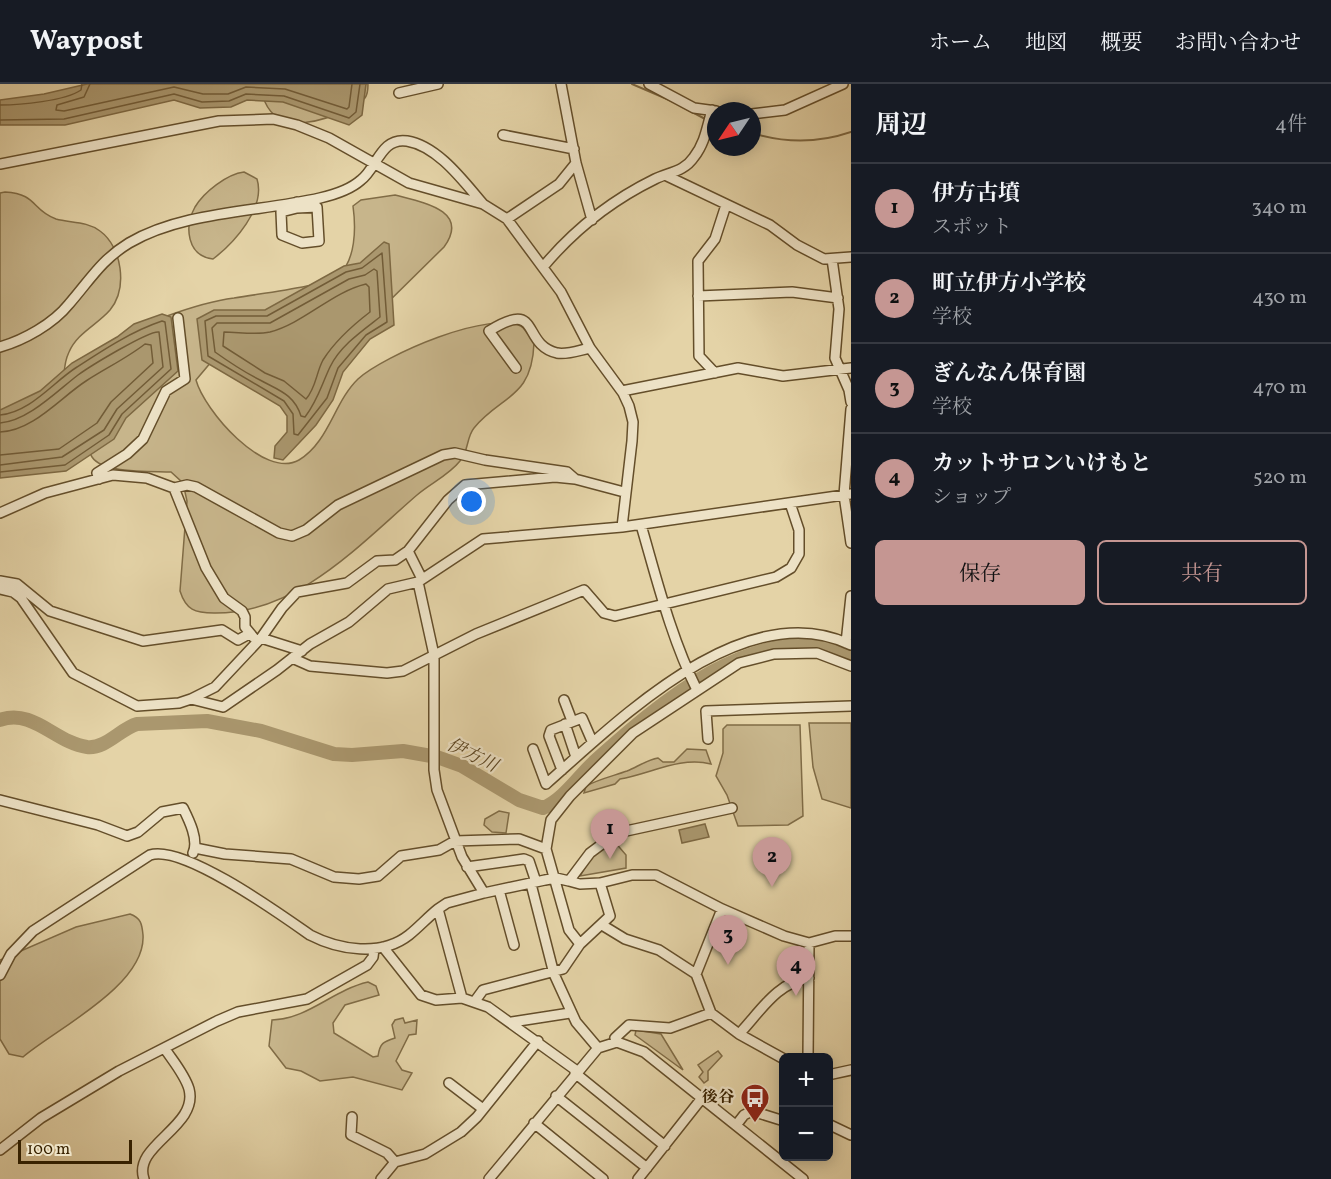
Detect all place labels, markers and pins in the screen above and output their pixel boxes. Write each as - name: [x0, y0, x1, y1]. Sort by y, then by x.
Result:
- pin: 1: [590, 810, 630, 859]
- pin: 2: [752, 838, 792, 887]
- pin: 3: [708, 916, 748, 965]
- pin: 4: [776, 946, 816, 996]
- bus stop icon: 後谷: [739, 1082, 771, 1124]
- place label: 後谷: [702, 1087, 734, 1109]

